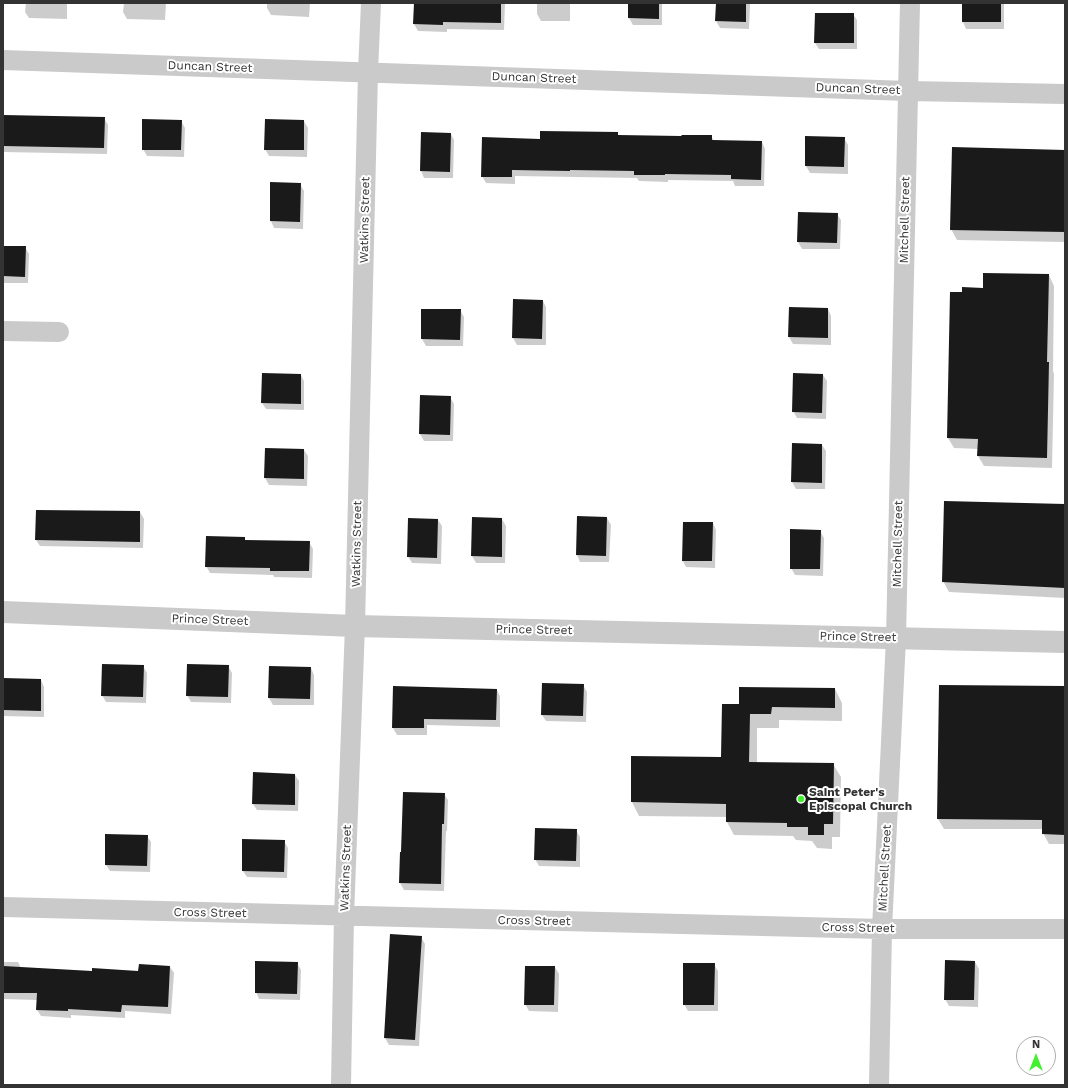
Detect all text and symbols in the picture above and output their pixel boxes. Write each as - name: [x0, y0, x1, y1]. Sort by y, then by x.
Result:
- street label: Duncan Street: [167, 58, 253, 76]
- street label: Duncan Street: [491, 69, 577, 87]
- street label: Duncan Street: [815, 80, 901, 98]
- street label: Mitchell Street: [897, 176, 913, 264]
- street label: Watkins Street: [357, 177, 373, 263]
- street label: Mitchell Street: [890, 500, 906, 588]
- street label: Watkins Street: [349, 501, 365, 587]
- street label: Prince Street: [171, 611, 249, 629]
- street label: Prince Street: [496, 622, 572, 638]
- street label: Prince Street: [820, 629, 896, 645]
- place label: Saint Peter's Episcopal Church: [809, 785, 912, 813]
- marker: Saint Peter's Episcopal Church: [796, 794, 806, 804]
- street label: Watkins Street: [337, 824, 355, 912]
- street label: Mitchell Street: [876, 824, 894, 912]
- street label: Cross Street: [173, 905, 247, 921]
- street label: Cross Street: [497, 913, 571, 929]
- street label: Cross Street: [821, 920, 895, 936]
- north arrow: [1016, 1036, 1056, 1076]
- text: N: [1032, 1038, 1040, 1051]

